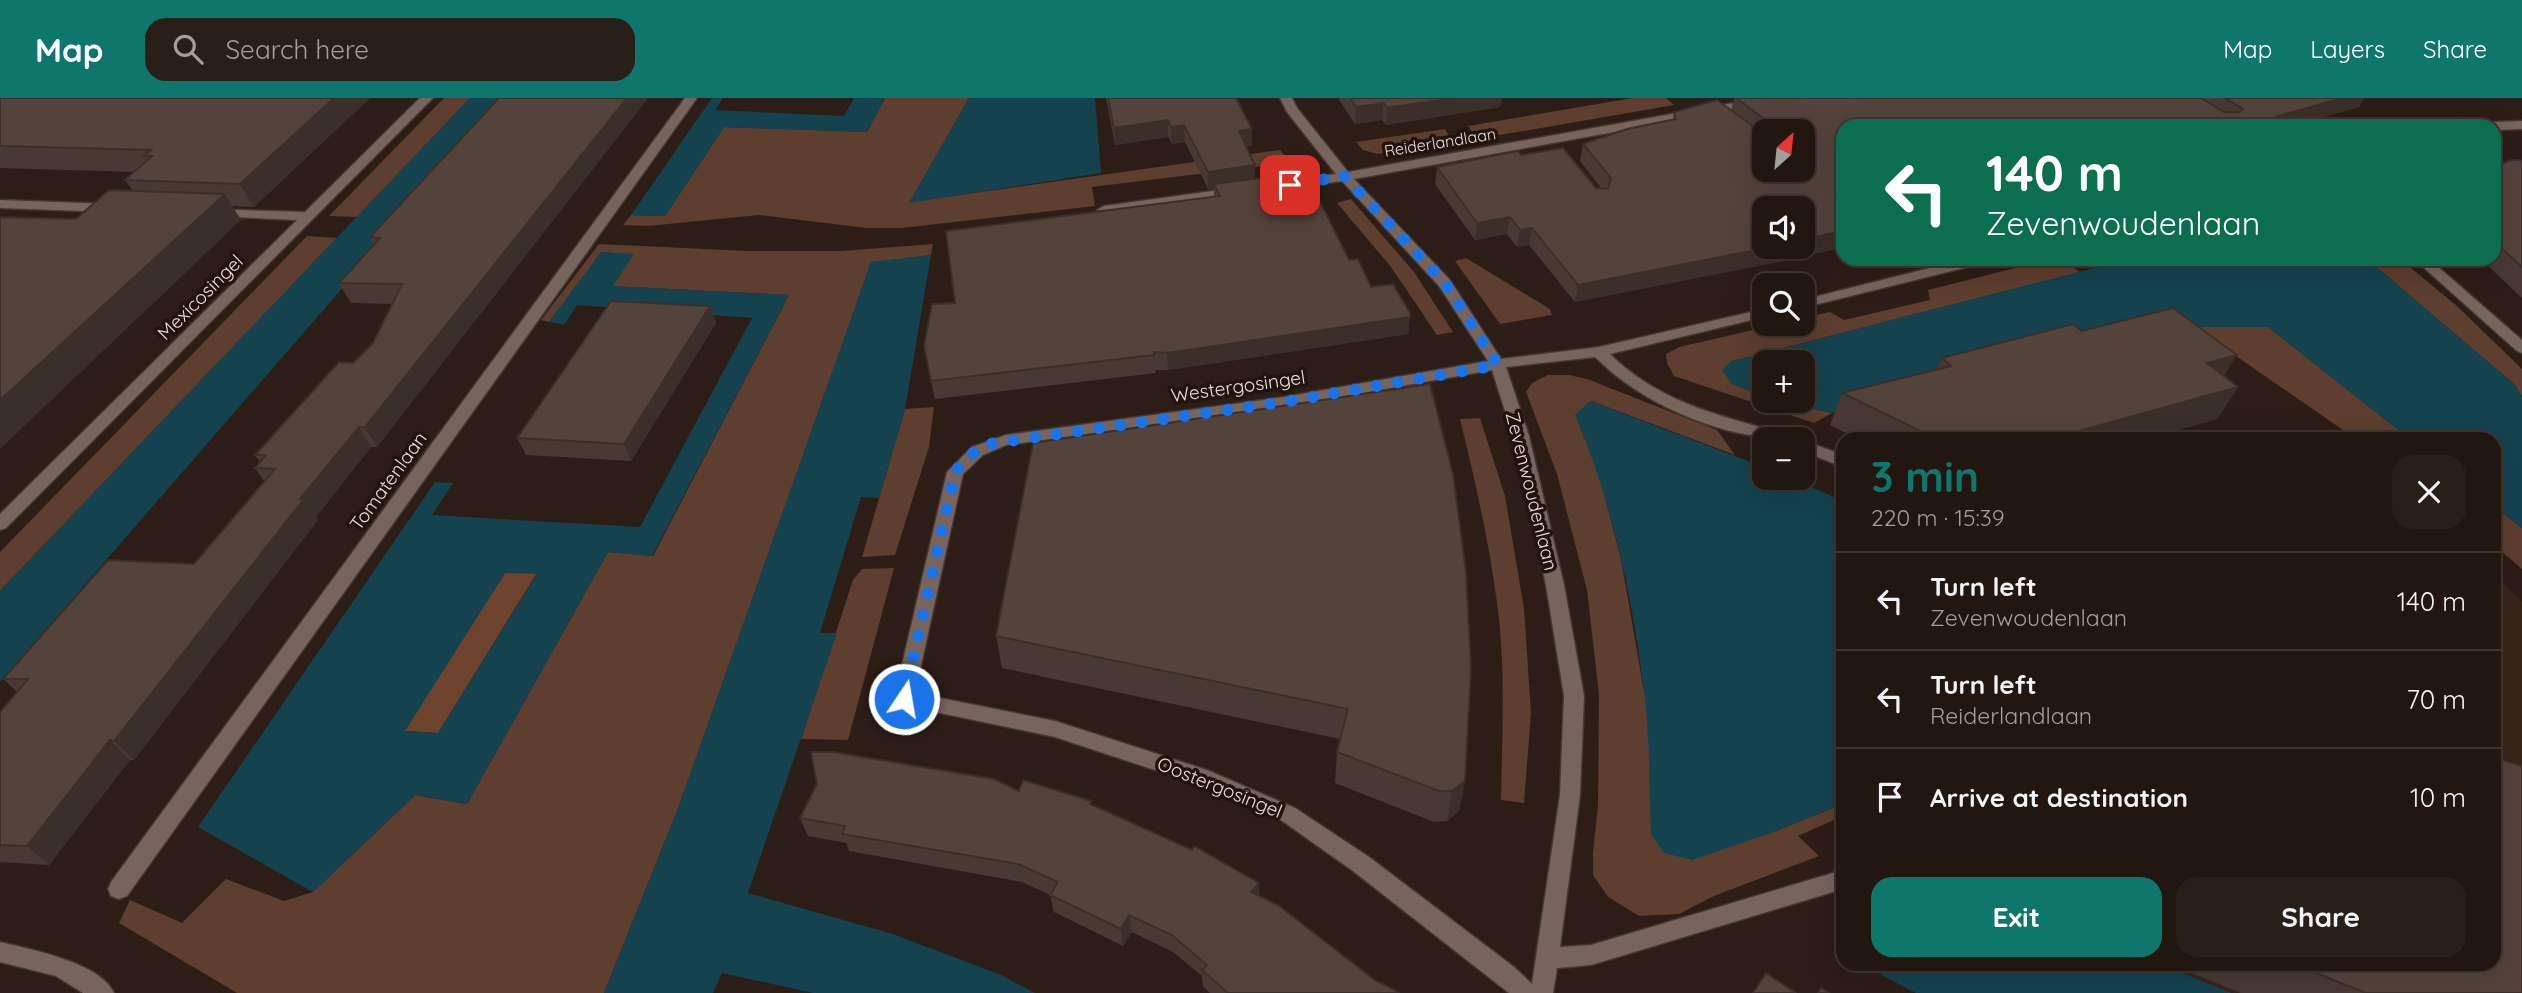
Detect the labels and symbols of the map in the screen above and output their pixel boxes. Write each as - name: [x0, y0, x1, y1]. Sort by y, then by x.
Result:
- north arrow: [1752, 119, 1815, 182]
- street label: Reiderlandlaan: [1383, 123, 1497, 161]
- pin: [1260, 155, 1320, 215]
- street label: Mexicosingel: [152, 249, 248, 345]
- street label: Westergosingel: [1169, 365, 1307, 407]
- street label: Zevenwoudenlaan: [1501, 409, 1563, 573]
- street label: Tomatenlaan: [344, 427, 432, 535]
- position arrow: [867, 662, 941, 736]
- street label: Oostergosingel: [1154, 751, 1286, 823]

